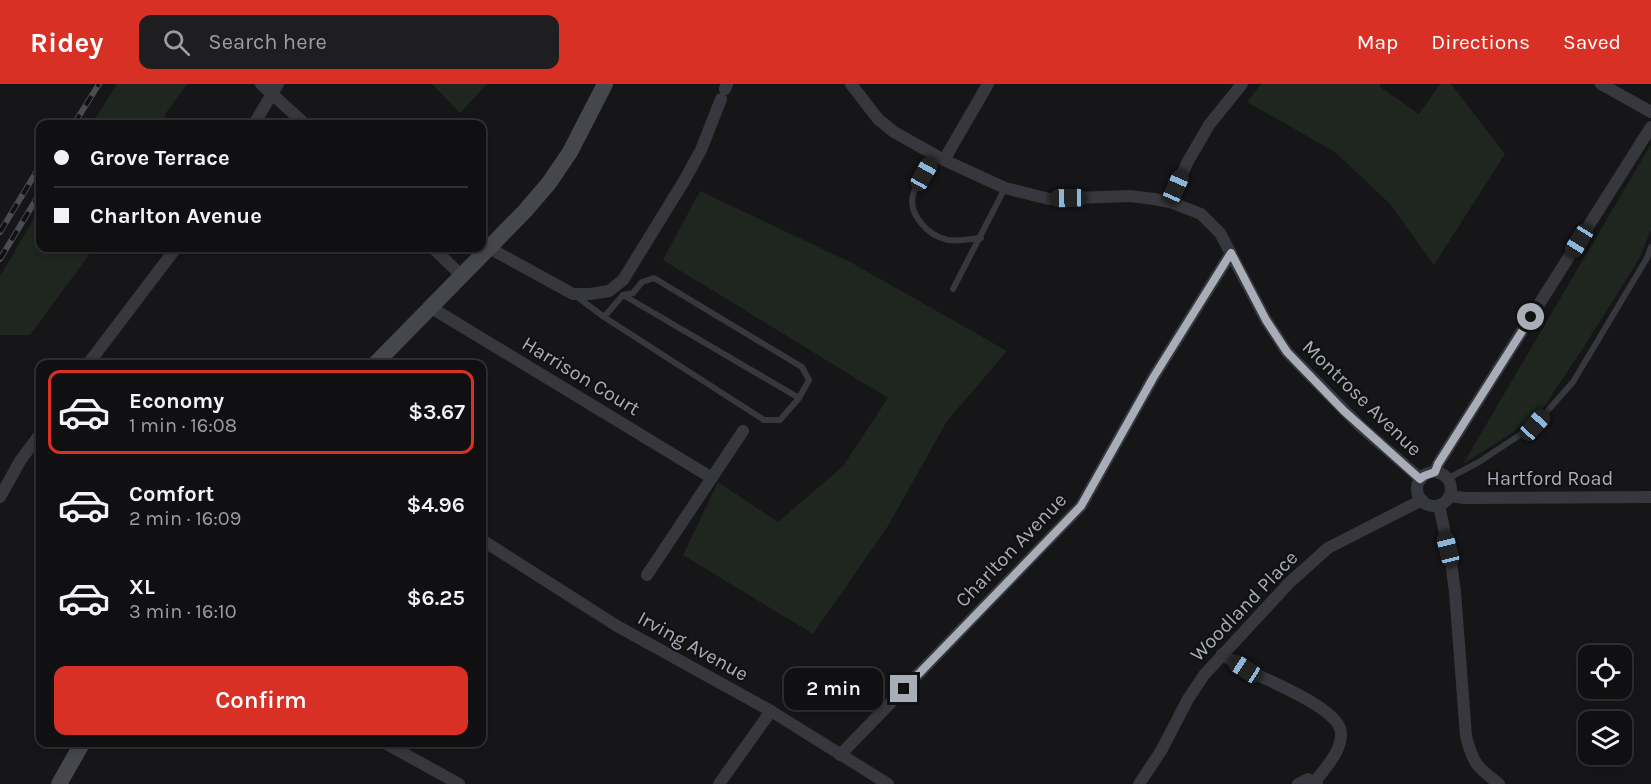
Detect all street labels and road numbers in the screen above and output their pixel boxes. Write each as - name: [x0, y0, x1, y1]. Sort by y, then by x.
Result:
- street label: Harrison Court: [518, 332, 644, 420]
- street label: Montrose Avenue: [1298, 335, 1426, 461]
- street label: Hartford Road: [1487, 467, 1613, 490]
- street label: Charlton Avenue: [951, 488, 1071, 612]
- street label: Woodland Place: [1186, 546, 1302, 666]
- street label: Irving Avenue: [634, 606, 752, 686]

